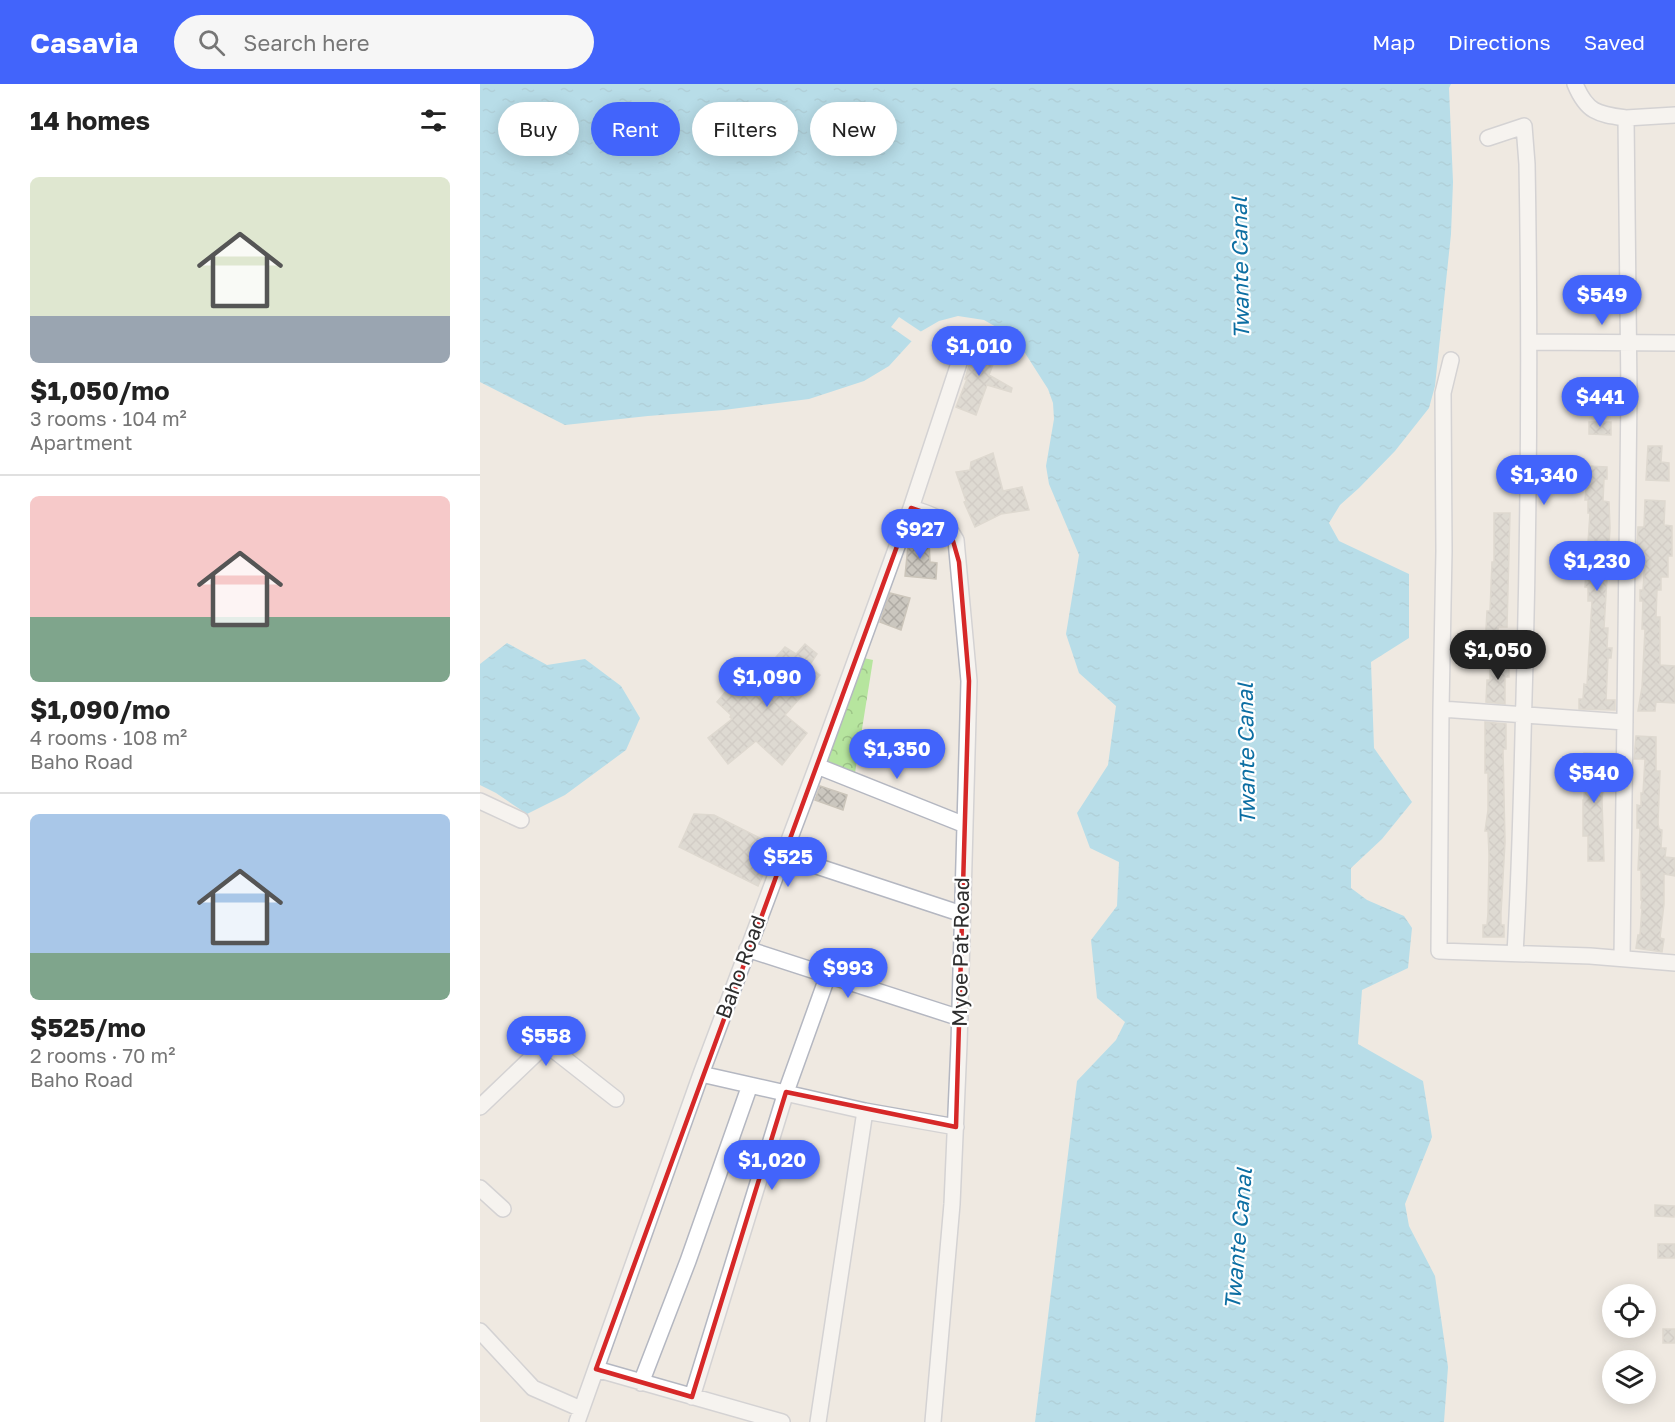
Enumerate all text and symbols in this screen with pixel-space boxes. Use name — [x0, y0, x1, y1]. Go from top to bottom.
search box — [174, 15, 594, 69]
text: Casavia — [30, 26, 138, 59]
icon: search — [195, 26, 228, 59]
text: Search here — [243, 29, 369, 56]
text: Map — [1372, 29, 1415, 55]
text: Directions — [1448, 29, 1551, 55]
text: Saved — [1584, 29, 1645, 55]
chip: Buy — [498, 102, 579, 156]
chip: Rent — [591, 102, 680, 156]
chip: Filters — [692, 102, 798, 156]
chip: New — [810, 102, 897, 156]
icon: filters — [417, 104, 450, 137]
text: 14 homes — [30, 105, 150, 136]
water label: Twante Canal — [1225, 196, 1254, 339]
icon: home — [186, 216, 294, 324]
pin: $549 — [1566, 275, 1638, 326]
text: $549 — [1577, 282, 1627, 306]
pin: $1,010 — [930, 326, 1028, 377]
text: $1,010 — [946, 333, 1012, 357]
text: $1,050/mo — [30, 375, 170, 406]
pin: $441 — [1564, 377, 1636, 428]
text: $441 — [1576, 384, 1624, 408]
text: 3 rooms · 104 m² — [30, 406, 187, 430]
text: Apartment — [30, 430, 133, 454]
pin: $1,340 — [1495, 455, 1593, 506]
text: $1,340 — [1510, 462, 1578, 486]
pin: $927 — [884, 509, 956, 560]
text: $927 — [895, 516, 945, 540]
icon: home — [186, 535, 294, 643]
pin: $1,230 — [1548, 541, 1646, 592]
text: $1,230 — [1563, 548, 1631, 572]
pin: $1,050 — [1449, 630, 1547, 681]
text: $1,050 — [1464, 637, 1532, 661]
pin: $1,090 — [718, 657, 816, 708]
text: $1,090 — [733, 664, 801, 688]
water label: Twante Canal — [1231, 682, 1260, 825]
text: $1,090/mo — [30, 694, 170, 725]
text: 4 rooms · 108 m² — [30, 725, 187, 749]
pin: $1,350 — [848, 729, 946, 780]
text: $1,350 — [863, 736, 931, 760]
text: Baho Road — [30, 749, 133, 773]
pin: $540 — [1558, 753, 1630, 804]
text: $540 — [1568, 760, 1620, 784]
pin: $525 — [752, 837, 824, 888]
text: $525 — [763, 844, 813, 868]
icon: home — [186, 853, 294, 961]
street label: Myoe Pat Road — [946, 877, 974, 1027]
street label: Baho Road — [709, 911, 771, 1022]
pin: $993 — [812, 948, 884, 999]
text: $993 — [823, 955, 874, 979]
text: $525/mo — [30, 1012, 146, 1043]
pin: $558 — [510, 1016, 582, 1067]
text: $558 — [521, 1023, 571, 1047]
text: 2 rooms · 70 m² — [30, 1043, 175, 1067]
text: Baho Road — [30, 1067, 133, 1091]
pin: $1,020 — [723, 1140, 821, 1191]
text: $1,020 — [738, 1147, 806, 1171]
water label: Twante Canal — [1218, 1166, 1257, 1311]
map controls — [1602, 1284, 1656, 1404]
button: locate — [1602, 1284, 1656, 1338]
button: layers — [1602, 1350, 1656, 1404]

